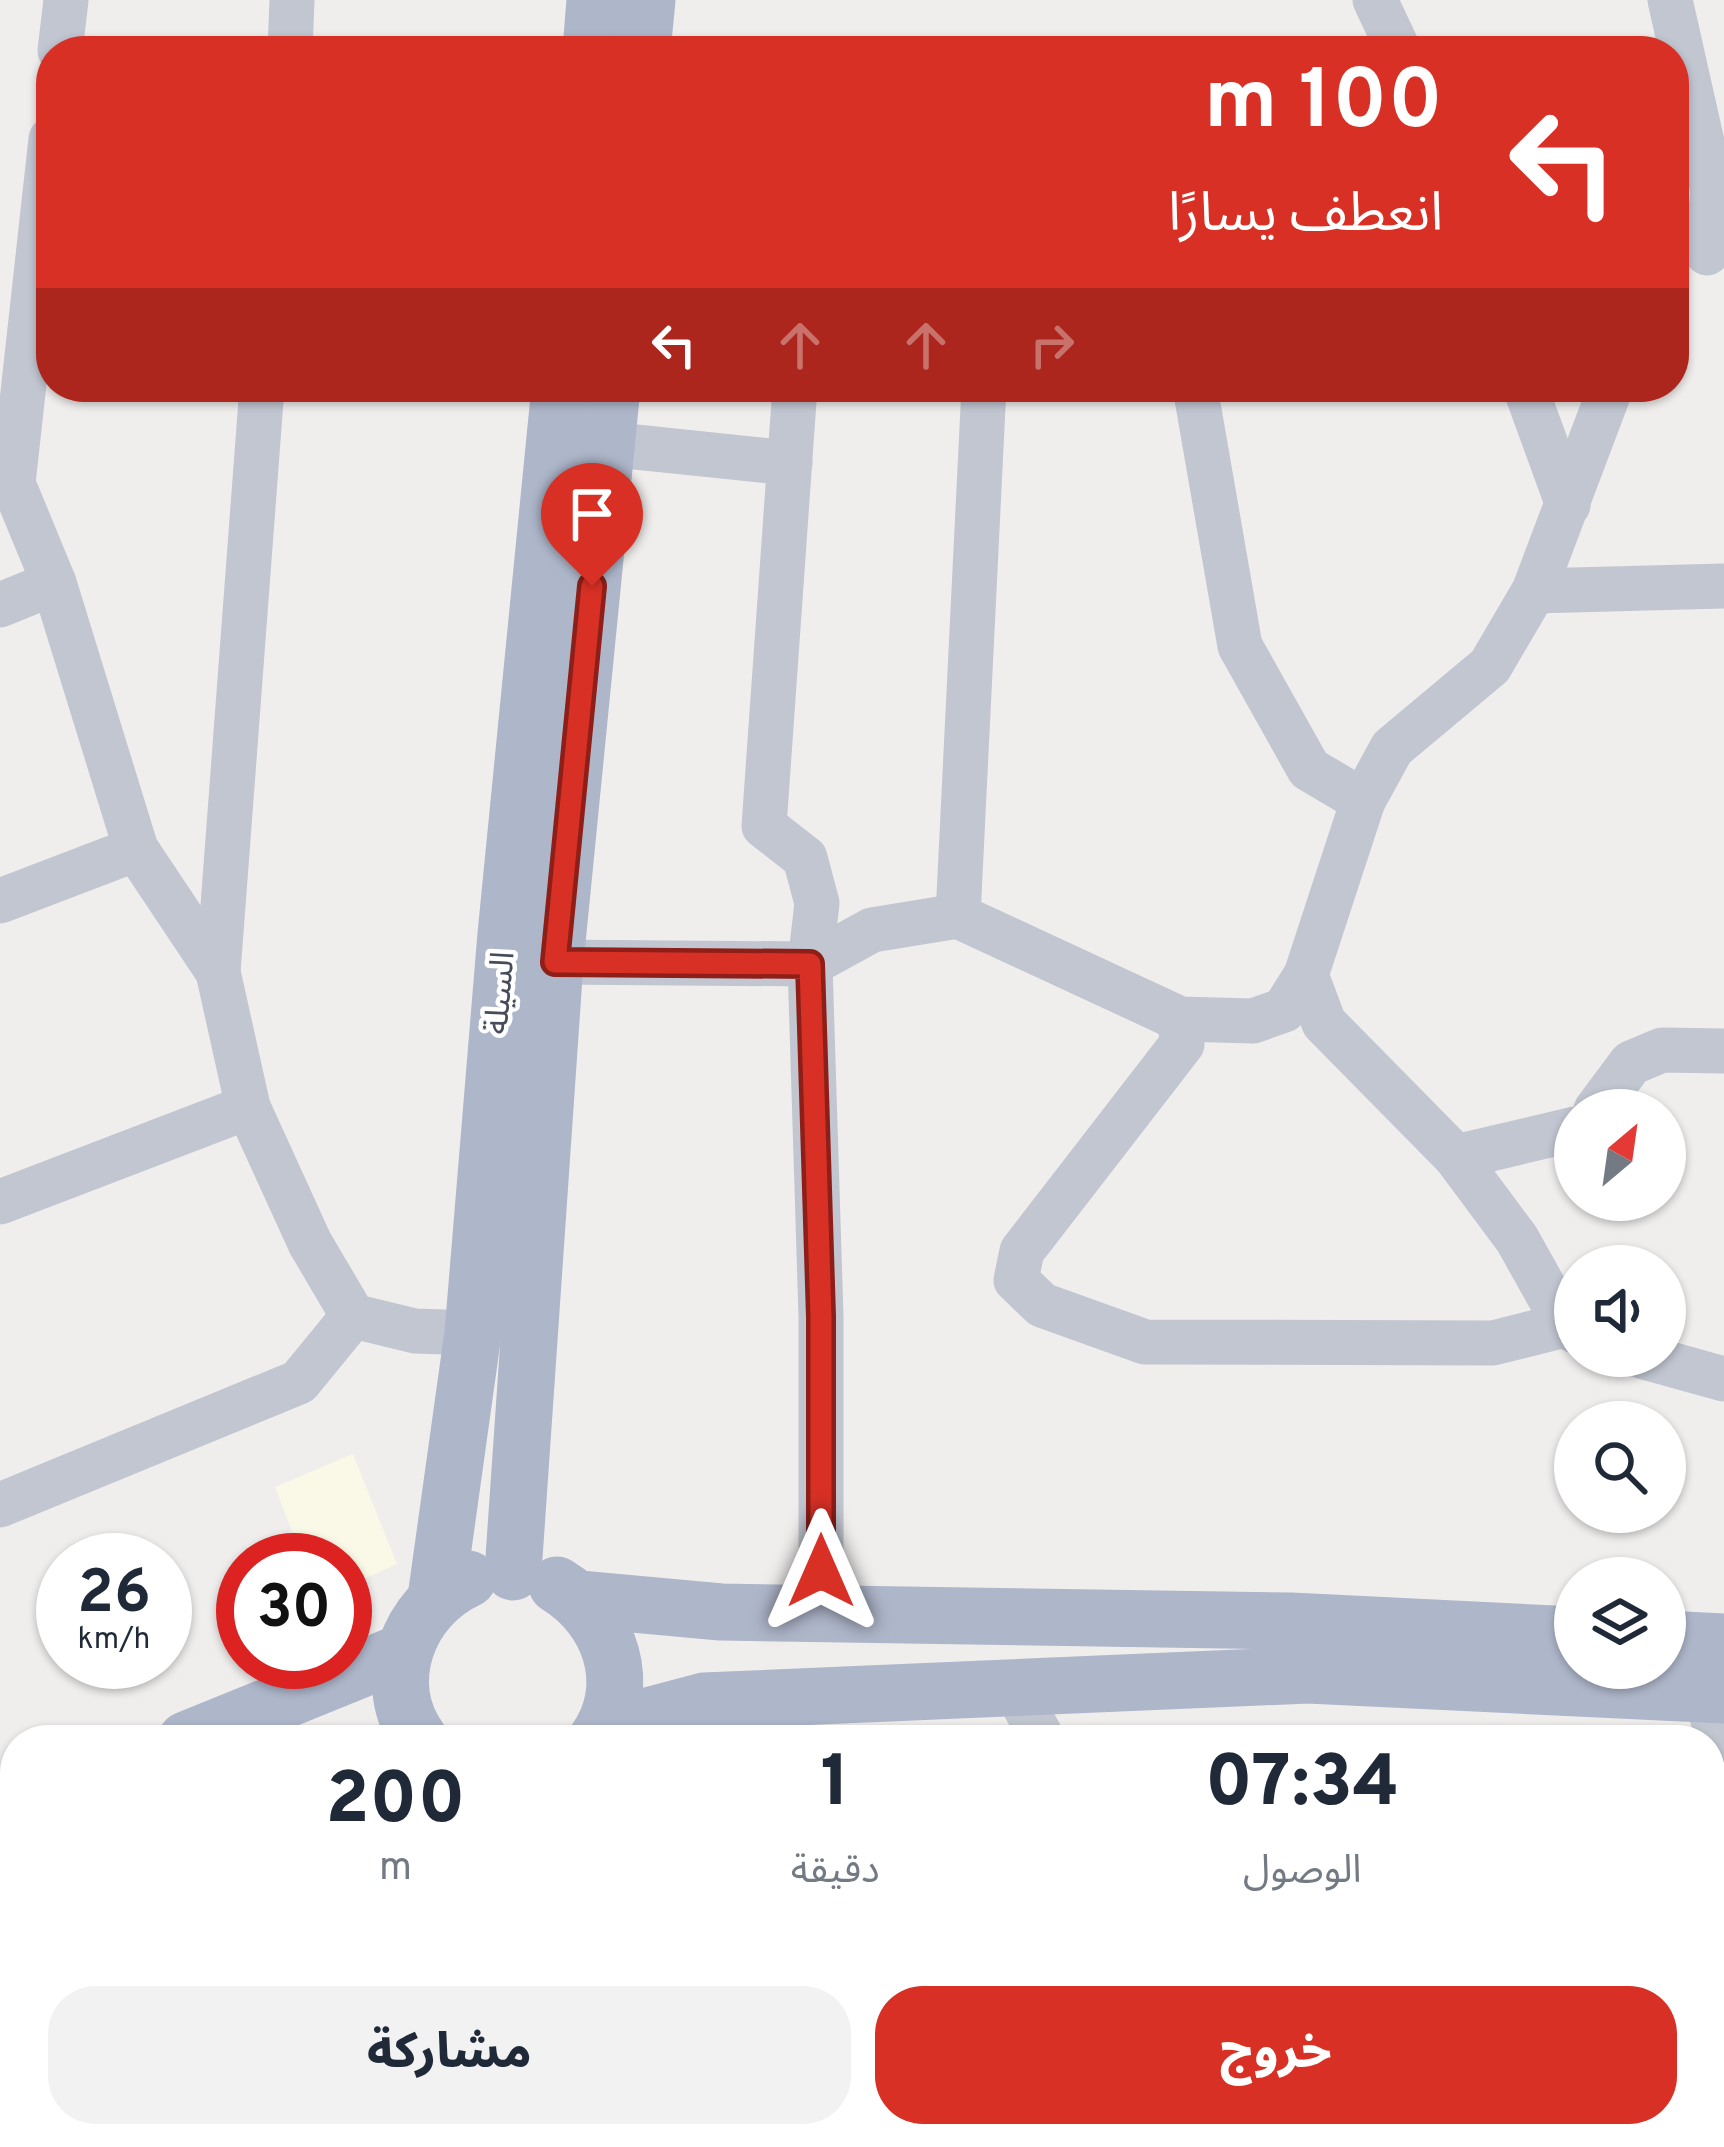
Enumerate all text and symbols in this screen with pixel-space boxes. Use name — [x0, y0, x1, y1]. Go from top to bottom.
text: 100 m — [1204, 52, 1443, 158]
icon: left — [1485, 84, 1641, 240]
text: انعطف يسارًا — [1168, 182, 1443, 251]
icon: left — [641, 312, 707, 378]
icon: ahead — [767, 312, 833, 378]
icon: ahead — [893, 312, 959, 378]
icon: right — [1019, 312, 1085, 378]
pin — [541, 463, 643, 586]
icon: arrive — [559, 481, 625, 547]
street label: السيلة — [477, 950, 527, 1036]
north arrow — [1554, 1089, 1686, 1221]
map controls — [1554, 1089, 1686, 1689]
button: sound — [1554, 1245, 1686, 1377]
button: search — [1554, 1401, 1686, 1533]
position arrow — [758, 1508, 884, 1634]
speed limit sign: 30 — [216, 1533, 372, 1689]
button: layers — [1554, 1557, 1686, 1689]
text: 26 — [77, 1558, 151, 1634]
text: km/h — [78, 1622, 150, 1659]
text: 1 — [821, 1740, 850, 1832]
text: 07:34 — [1205, 1740, 1400, 1832]
text: 200 — [325, 1757, 465, 1849]
text: m — [379, 1845, 412, 1894]
text: دقيقة — [791, 1848, 880, 1897]
text: الوصول — [1243, 1848, 1362, 1897]
button: مشاركة — [48, 1986, 851, 2124]
button: خروج — [875, 1986, 1677, 2124]

